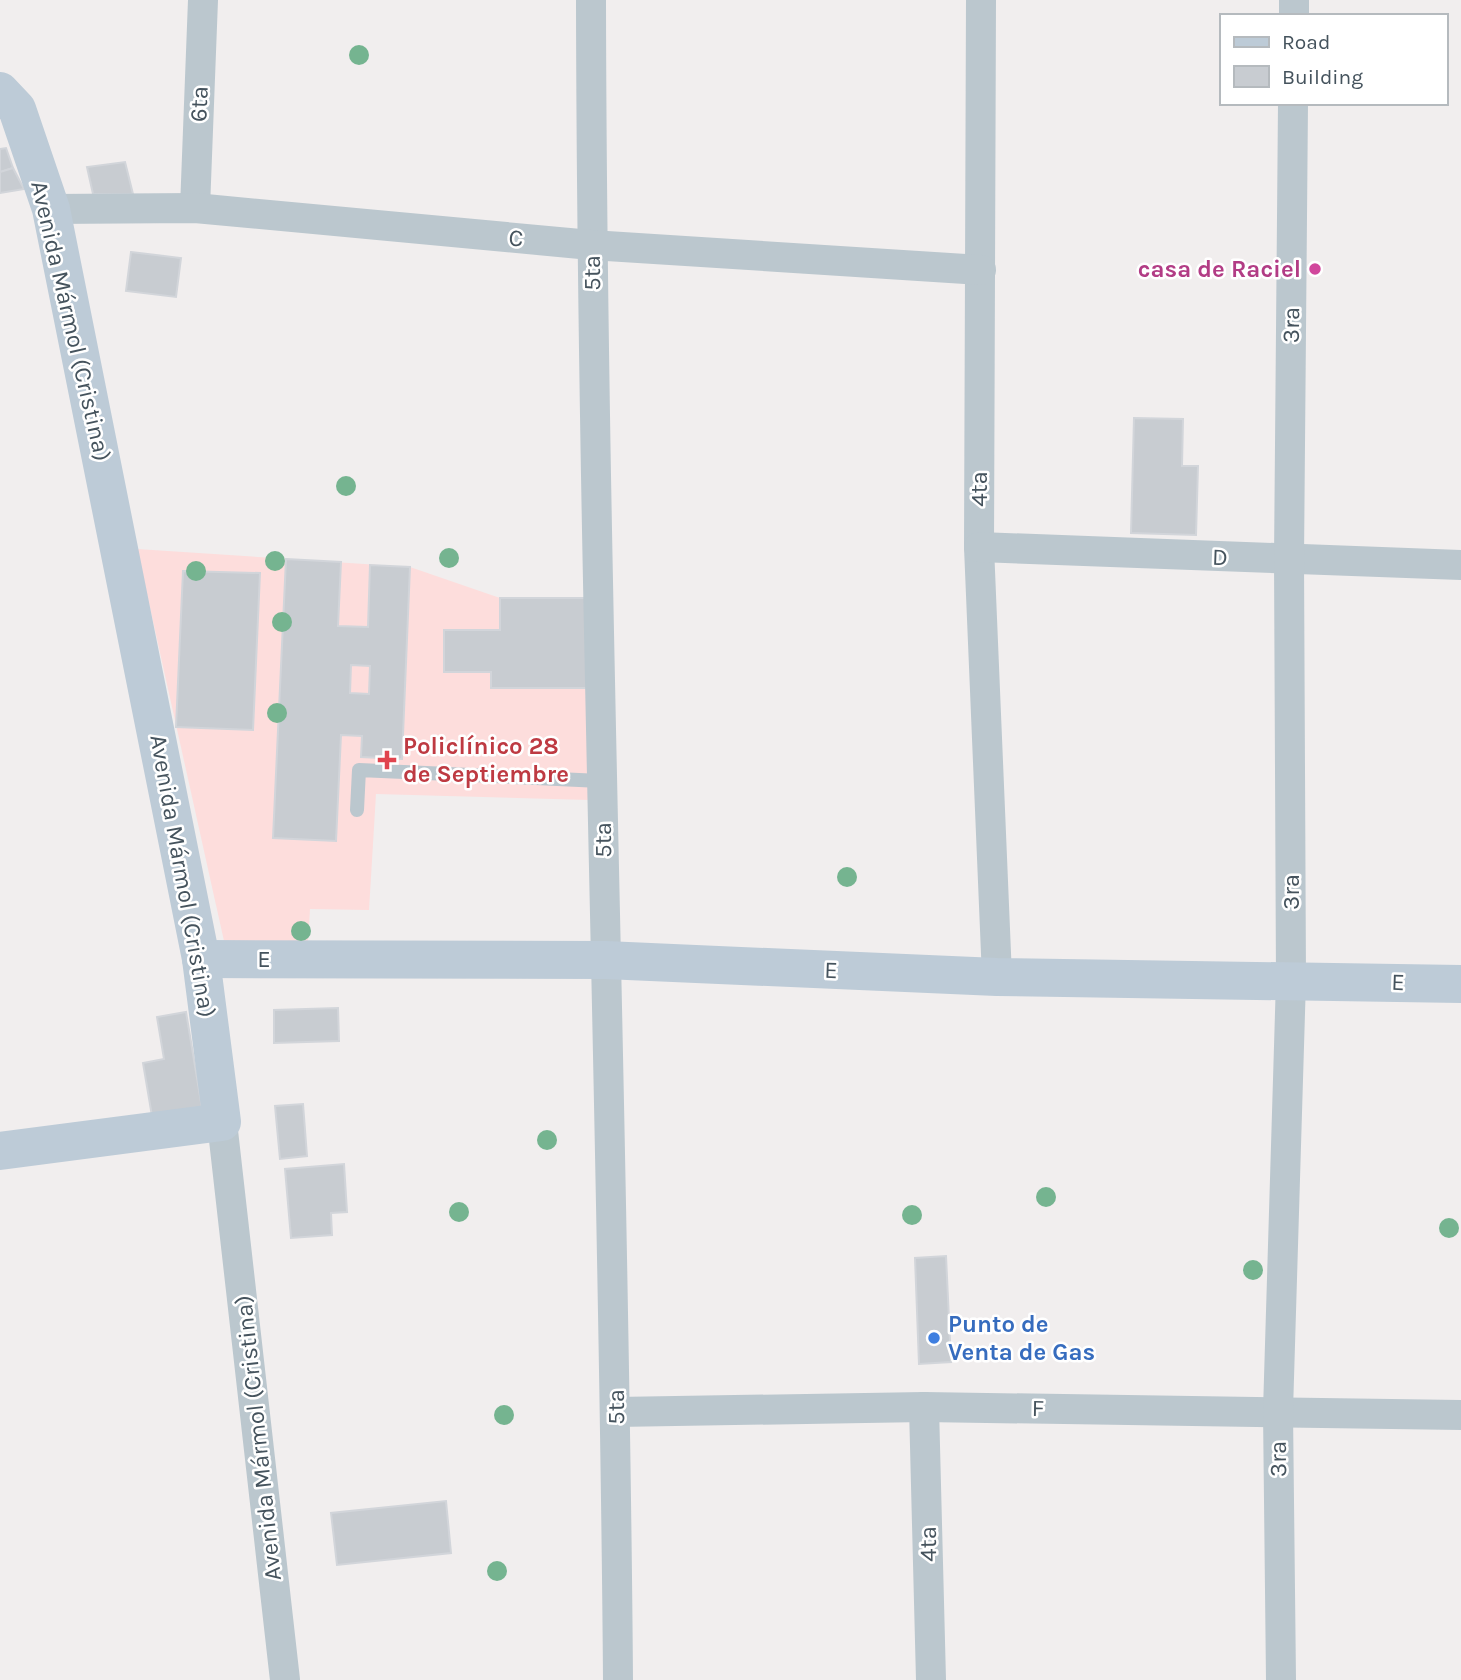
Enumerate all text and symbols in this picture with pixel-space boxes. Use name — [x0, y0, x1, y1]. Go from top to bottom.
legend — [1220, 14, 1447, 105]
text: Road — [1282, 30, 1330, 54]
text: Building — [1282, 65, 1363, 89]
street label: 6ta — [184, 86, 214, 122]
street label: Avenida Mármol (Cristina) — [25, 178, 117, 464]
street label: C — [507, 223, 525, 253]
street label: 5ta — [578, 255, 606, 291]
place label: casa de Raciel — [1138, 255, 1301, 283]
marker: casa de Raciel — [1307, 261, 1323, 277]
street label: 3ra — [1277, 307, 1305, 343]
street label: 4ta — [965, 471, 993, 507]
street label: D — [1212, 543, 1228, 571]
street label: Avenida Mármol (Cristina) — [144, 732, 222, 1020]
place label: Policlínico 28 de Septiembre — [403, 732, 569, 788]
marker: Policlínico 28 de Septiembre — [377, 750, 397, 770]
street label: 5ta — [589, 822, 617, 858]
street label: 3ra — [1277, 874, 1305, 910]
street label: E — [257, 945, 271, 973]
street label: E — [824, 956, 838, 984]
street label: E — [1391, 968, 1405, 996]
street label: Avenida Mármol (Cristina) — [229, 1294, 287, 1582]
place label: Punto de Venta de Gas — [948, 1310, 1095, 1366]
marker: Punto de Venta de Gas — [926, 1330, 942, 1346]
street label: 5ta — [602, 1389, 630, 1425]
street label: F — [1031, 1394, 1045, 1422]
street label: 3ra — [1264, 1441, 1292, 1477]
street label: 4ta — [914, 1526, 942, 1562]

